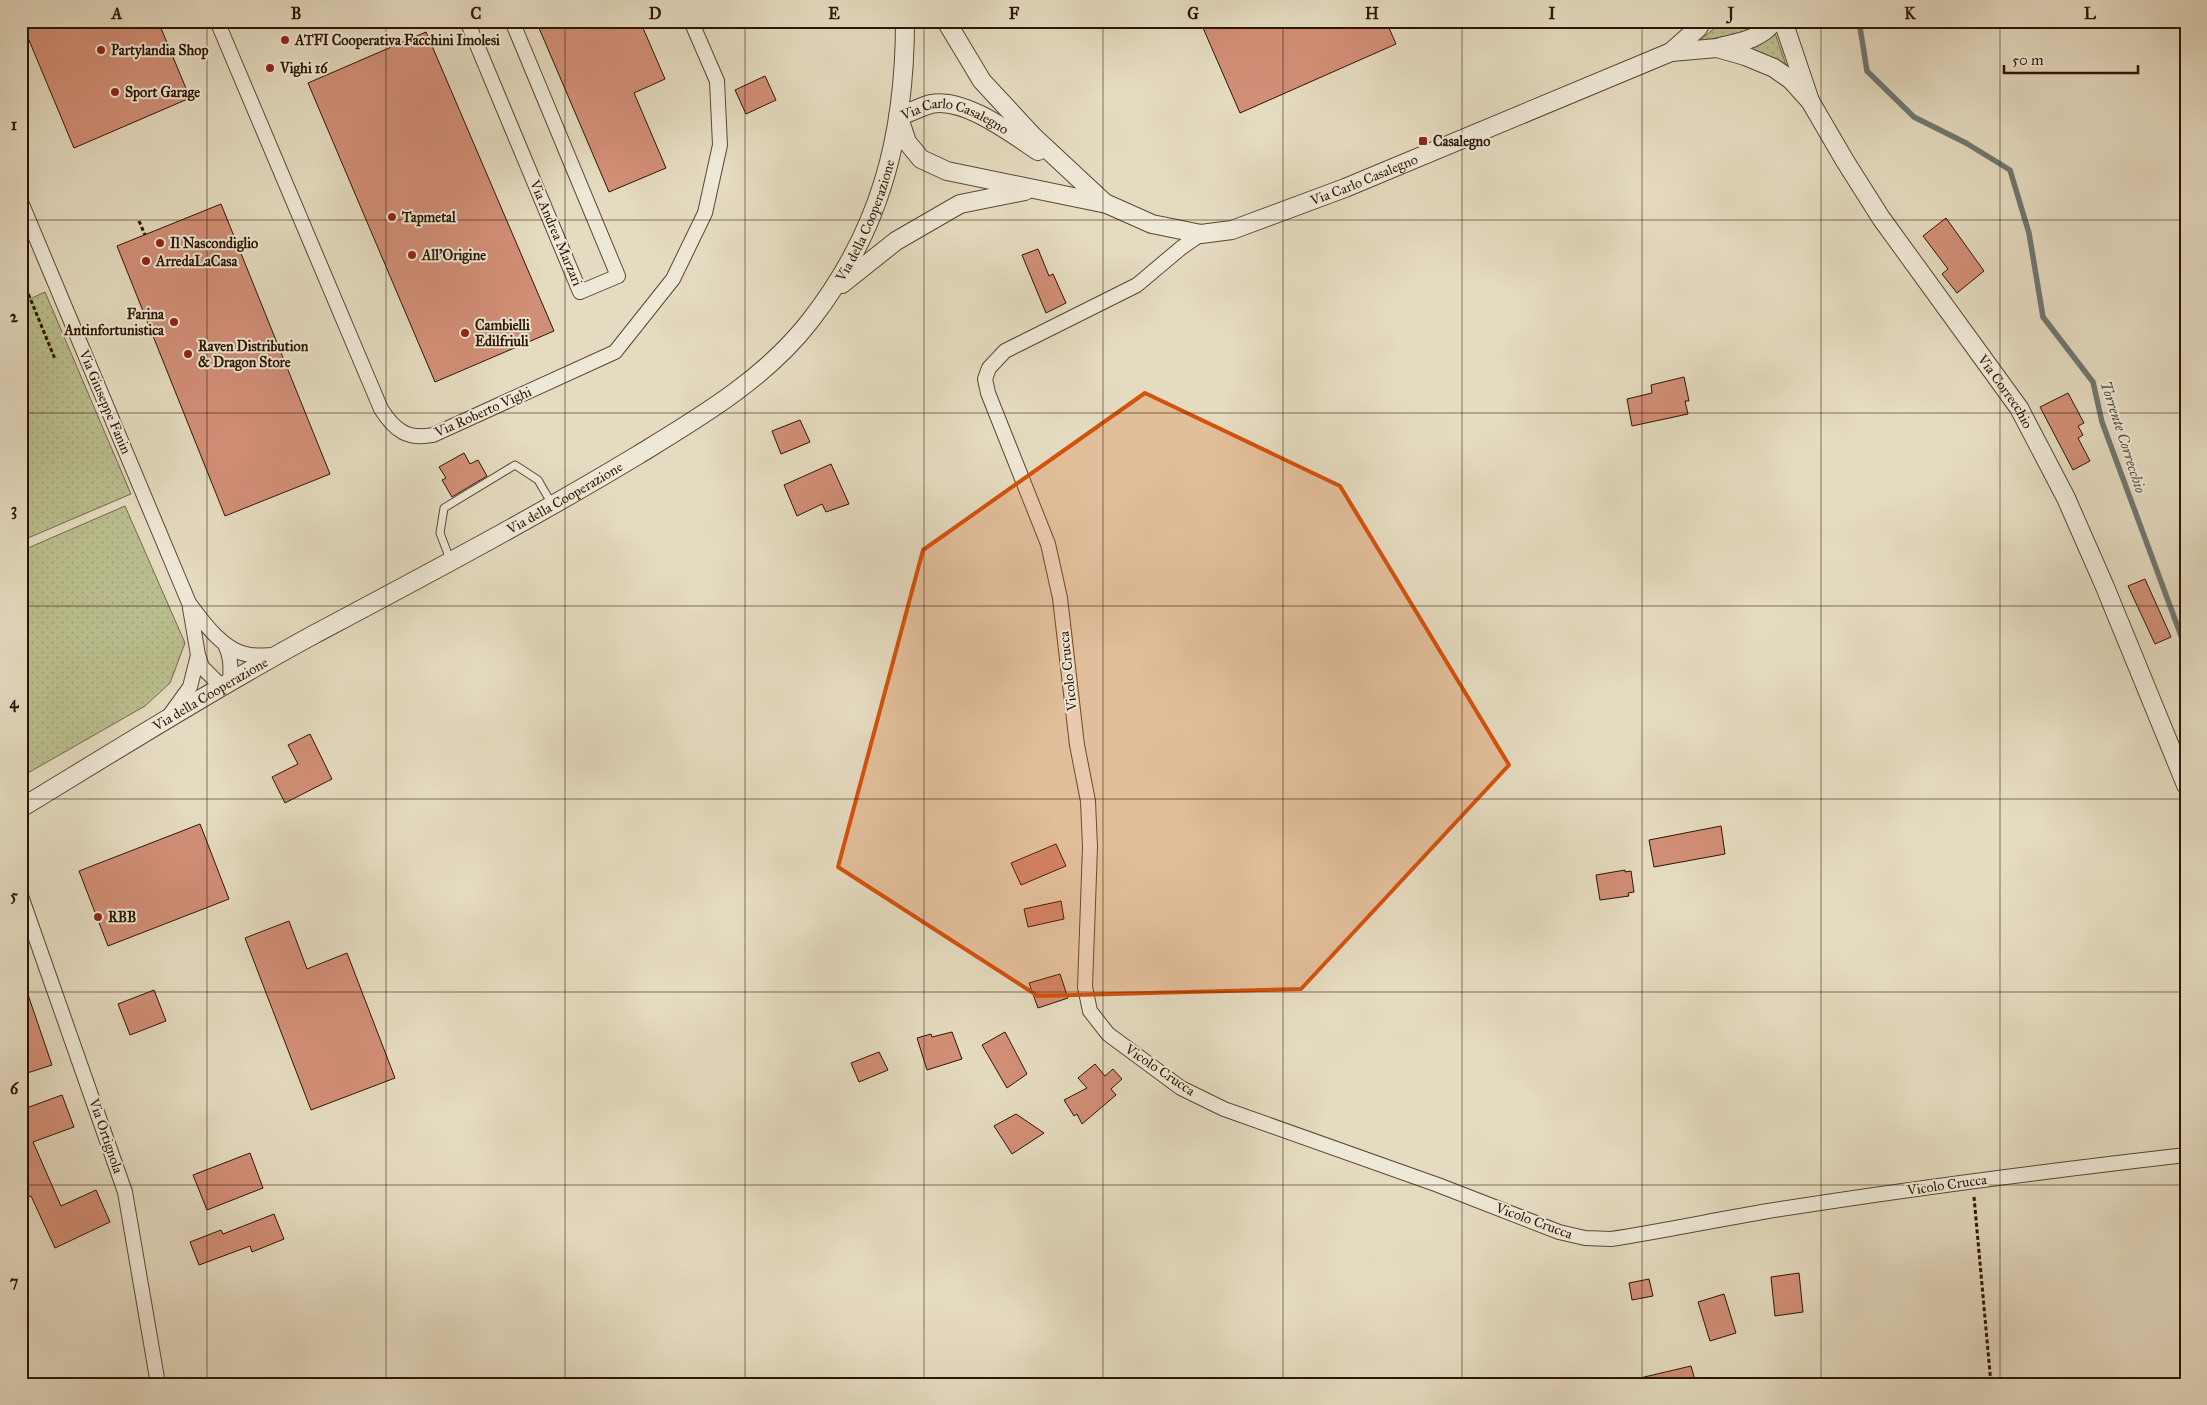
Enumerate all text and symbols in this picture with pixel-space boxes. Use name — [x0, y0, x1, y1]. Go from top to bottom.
text: A — [111, 4, 123, 23]
text: B — [291, 4, 301, 23]
text: C — [471, 4, 482, 23]
text: D — [649, 4, 662, 23]
text: E — [828, 4, 840, 23]
text: F — [1009, 4, 1020, 23]
text: G — [1187, 4, 1199, 23]
text: H — [1365, 4, 1379, 23]
text: I — [1549, 4, 1556, 23]
text: J — [1726, 4, 1735, 24]
text: K — [1904, 4, 1916, 23]
text: L — [2084, 4, 2096, 23]
place label: ATFI Cooperativa Facchini Imolesi — [294, 32, 500, 50]
marker: ATFI Cooperativa Facchini Imolesi — [279, 34, 291, 46]
place label: Partylandia Shop — [111, 42, 208, 60]
scale bar — [2004, 42, 2138, 74]
marker: Partylandia Shop — [95, 44, 107, 56]
text: 50 m — [2012, 51, 2044, 69]
place label: Vighi 16 — [279, 60, 328, 78]
marker: Vighi 16 — [264, 62, 276, 74]
place label: Sport Garage — [125, 84, 200, 102]
marker: Sport Garage — [109, 86, 121, 98]
street label: Via Carlo Casalegno — [897, 95, 1012, 138]
text: 1 — [11, 115, 18, 134]
place label: Casalegno — [1433, 133, 1490, 151]
marker: Casalegno — [1417, 135, 1429, 147]
street label: Via Carlo Casalegno — [1307, 150, 1420, 209]
street label: Via della Cooperazione — [831, 158, 898, 285]
street label: Via Andrea Marzari — [526, 177, 586, 289]
place label: Tapmetal — [401, 209, 457, 227]
marker: Tapmetal — [386, 211, 398, 223]
place label: Il Nascondiglio — [170, 235, 258, 253]
marker: Il Nascondiglio — [154, 237, 166, 249]
place label: All'Origine — [421, 247, 486, 265]
marker: All'Origine — [406, 249, 418, 261]
place label: ArredaLaCasa — [155, 253, 238, 270]
marker: ArredaLaCasa — [140, 255, 152, 267]
place label: Farina Antinfortunistica — [63, 306, 165, 339]
text: 2 — [10, 307, 19, 326]
marker: Farina Antinfortunistica — [168, 316, 180, 328]
place label: Cambielli Edilfriuli — [475, 317, 530, 350]
marker: Cambielli Edilfriuli — [459, 327, 471, 339]
place label: Raven Distribution & Dragon Store — [198, 338, 309, 372]
street label: Via Giuseppe Fanin — [75, 346, 135, 457]
marker: Raven Distribution & Dragon Store — [182, 348, 194, 360]
street label: Via Correcchio — [1974, 350, 2037, 431]
water label: Torrente Correcchio — [2096, 379, 2150, 496]
street label: Via Roberto Vighi — [431, 383, 534, 441]
street label: Via della Cooperazione — [503, 458, 626, 538]
text: 3 — [11, 500, 17, 520]
street label: Vicolo Crucca — [1055, 630, 1081, 713]
street label: Via della Cooperazione — [149, 653, 271, 735]
text: 4 — [10, 693, 20, 713]
text: 5 — [10, 886, 18, 905]
place label: RBB — [108, 909, 136, 926]
marker: RBB — [92, 911, 104, 923]
street label: Vicolo Crucca — [1121, 1040, 1198, 1100]
text: 6 — [10, 1079, 19, 1098]
street label: Via Ortignola — [85, 1095, 127, 1176]
street label: Vicolo Crucca — [1905, 1171, 1988, 1199]
street label: Vicolo Crucca — [1492, 1199, 1575, 1243]
text: 7 — [10, 1272, 19, 1291]

